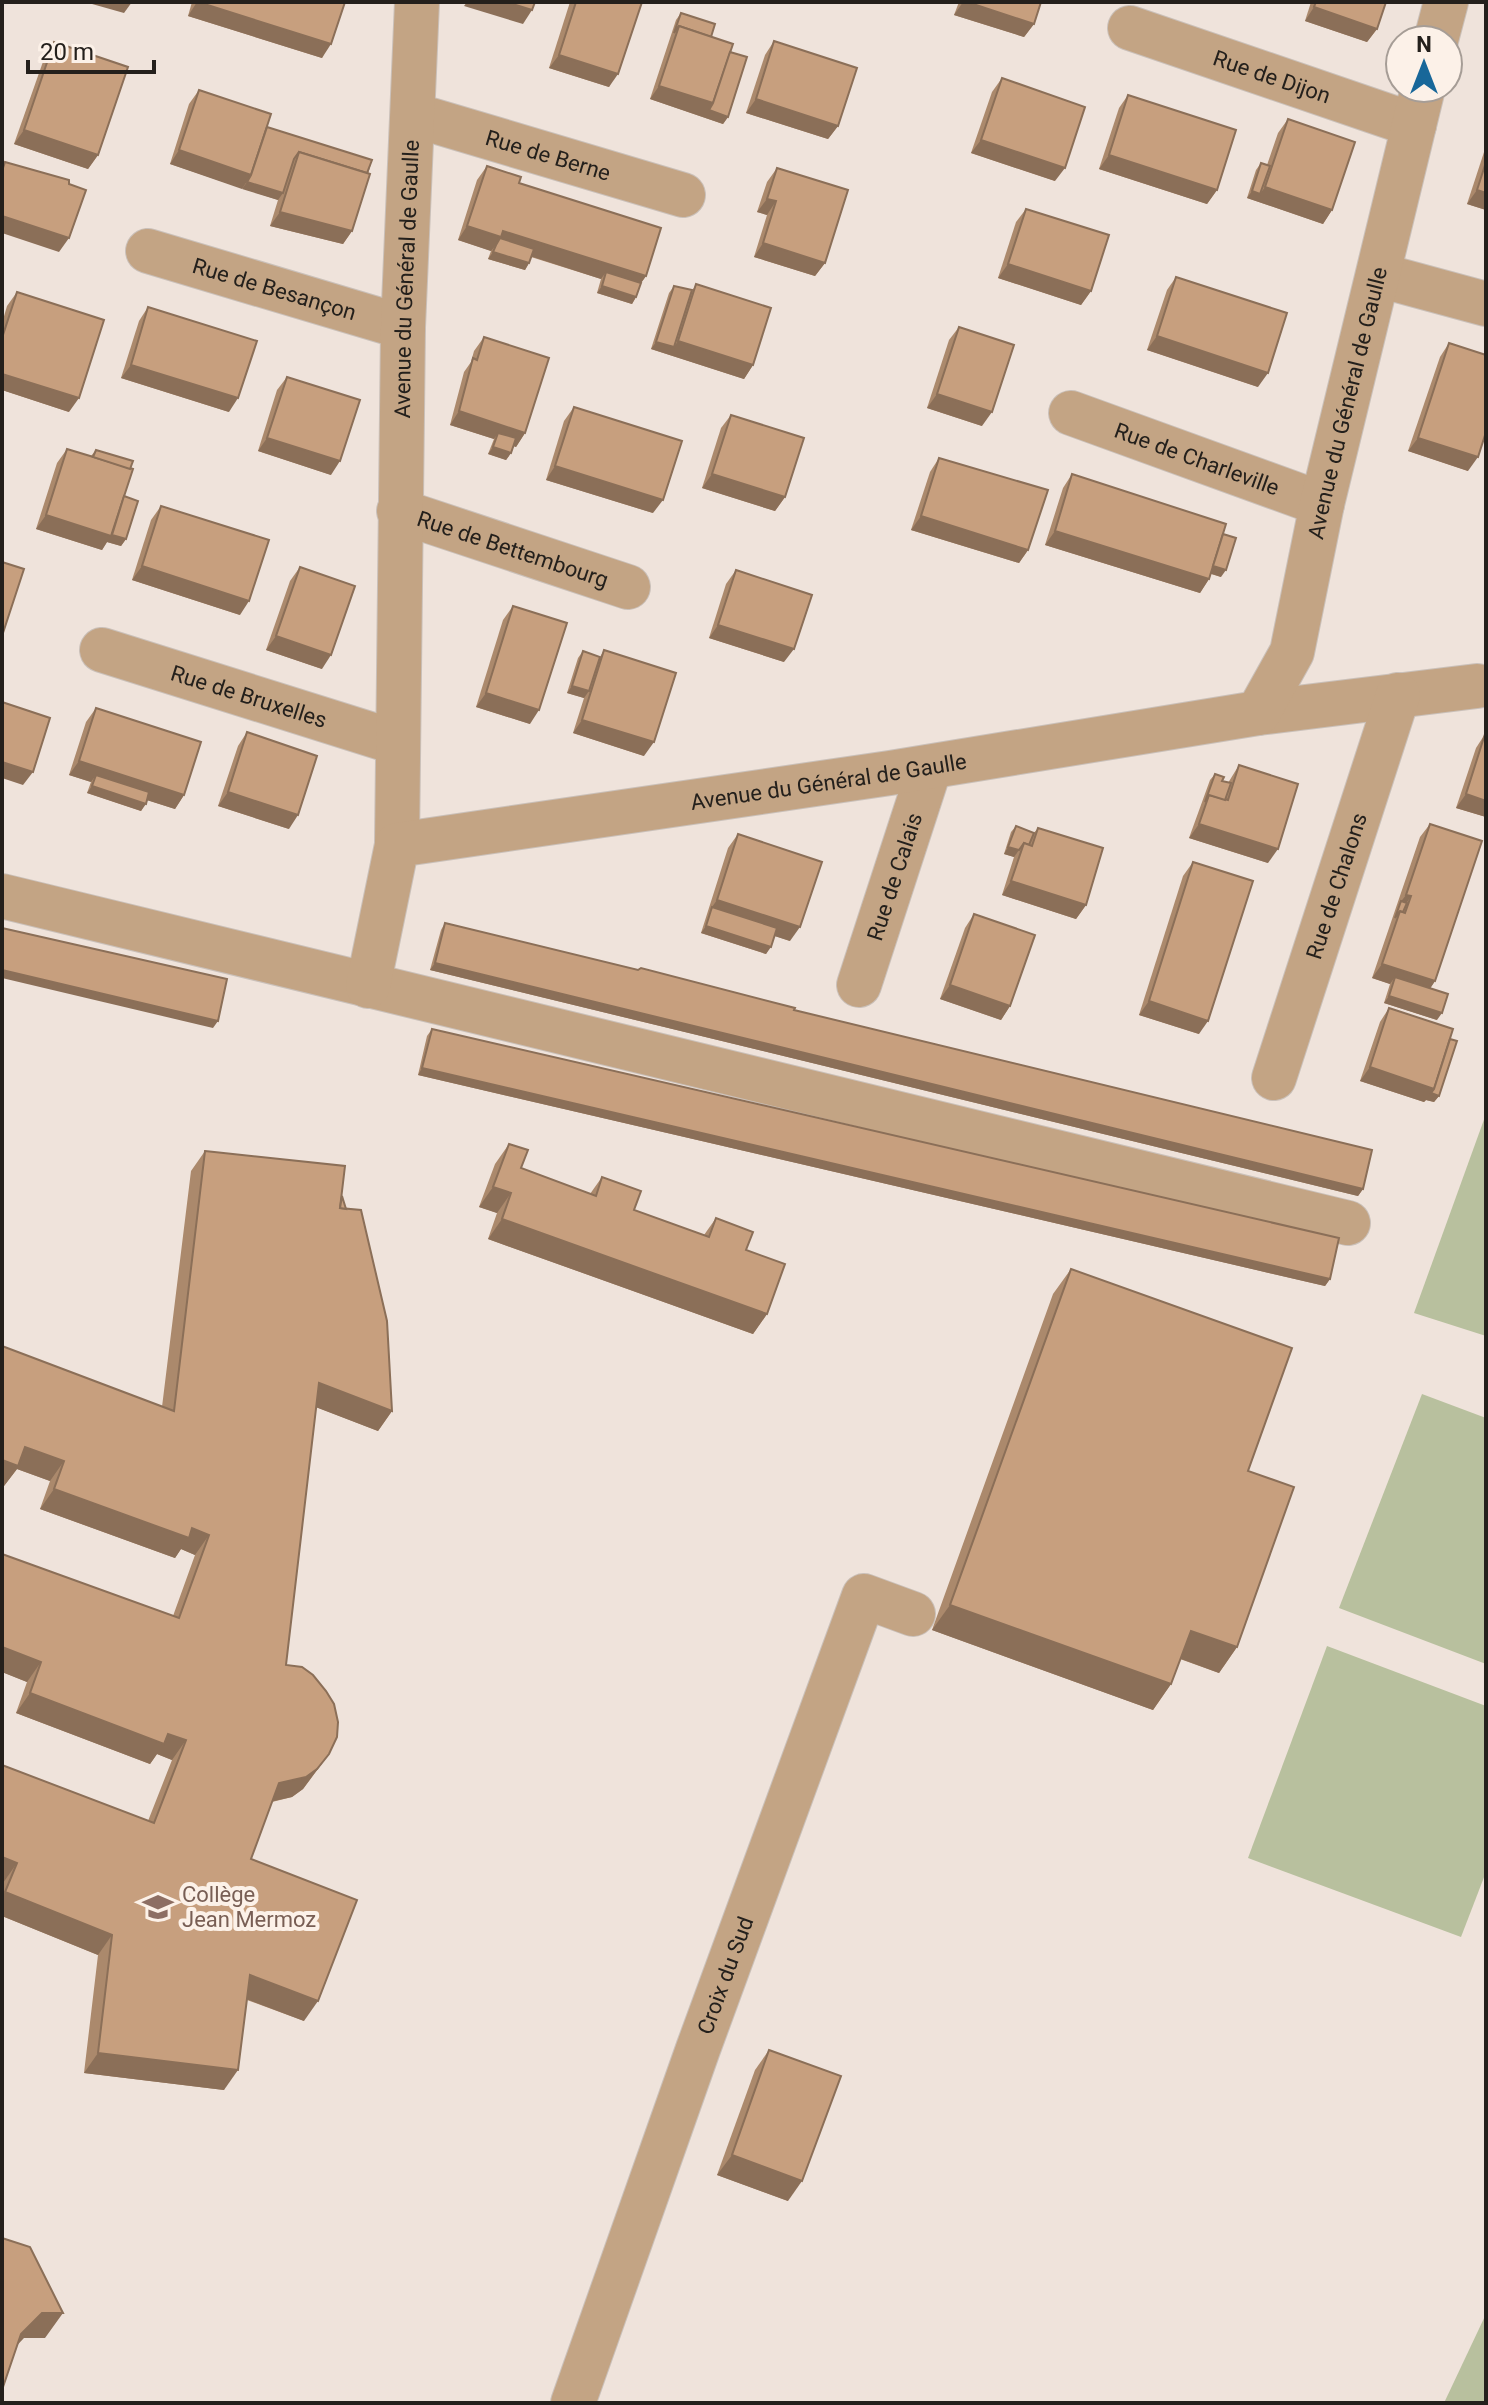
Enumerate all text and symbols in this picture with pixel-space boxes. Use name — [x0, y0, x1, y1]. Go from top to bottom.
scale bar — [28, 24, 154, 74]
north arrow — [1384, 24, 1464, 104]
text: N — [1416, 32, 1432, 57]
text: 20 m — [40, 38, 94, 66]
street label: Rue de Dijon — [1210, 45, 1334, 109]
street label: Rue de Berne — [483, 125, 613, 186]
street label: Avenue du Général de Gaulle — [390, 139, 424, 419]
street label: Rue de Besançon — [190, 253, 359, 325]
street label: Avenue du Général de Gaulle — [1303, 264, 1392, 541]
street label: Rue de Charleville — [1111, 418, 1283, 500]
street label: Rue de Bettembourg — [414, 506, 612, 593]
street label: Rue de Bruxelles — [168, 660, 330, 733]
street label: Avenue du Général de Gaulle — [689, 749, 968, 815]
street label: Rue de Calais — [862, 810, 927, 944]
street label: Rue de Chalons — [1301, 810, 1372, 962]
place label: Collège Jean Mermoz — [182, 1882, 316, 1932]
school or university icon: Collège Jean Mermoz — [141, 1890, 175, 1924]
street label: Croix du Sud — [693, 1913, 758, 2038]

